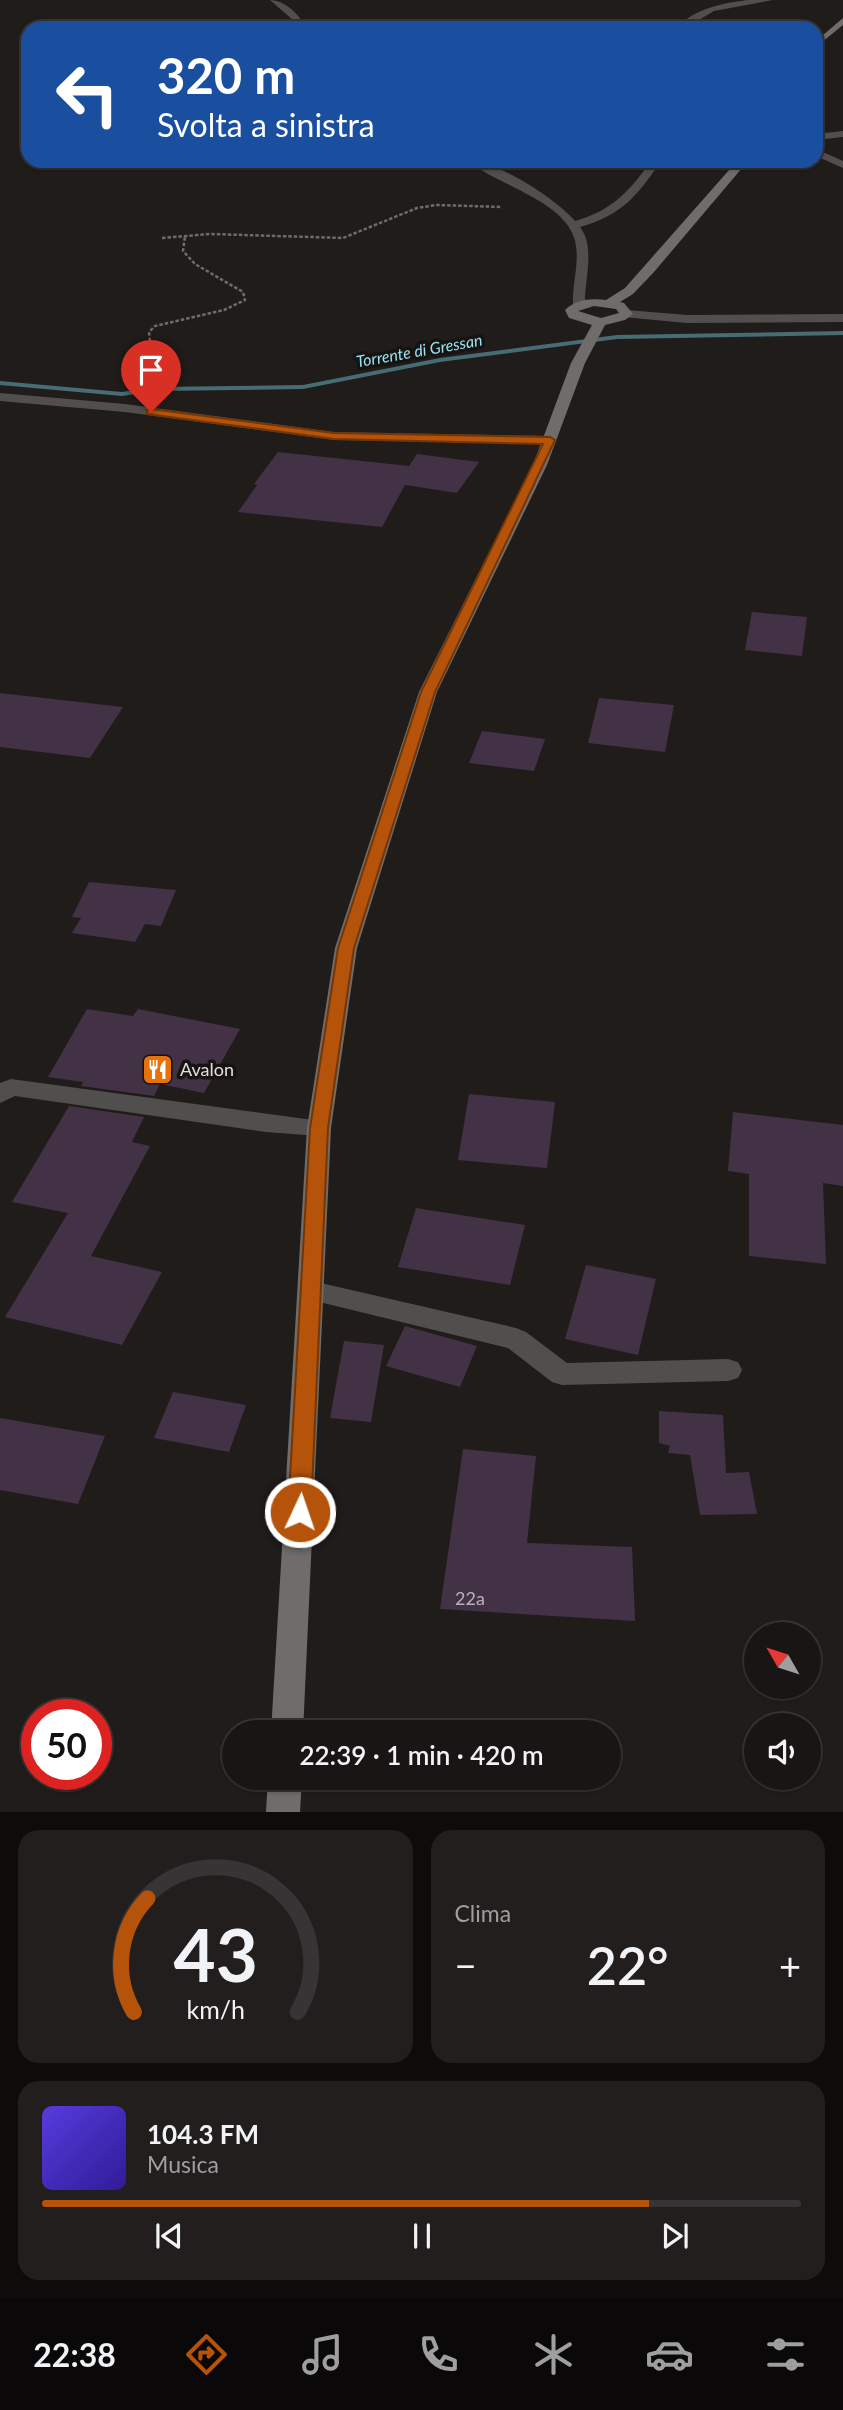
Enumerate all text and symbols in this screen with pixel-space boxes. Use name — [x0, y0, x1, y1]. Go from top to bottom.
text: 320 m — [157, 46, 295, 104]
icon: left — [42, 49, 133, 140]
text: Svolta a sinistra — [157, 105, 375, 144]
water label: Torrente di Gressan — [354, 330, 484, 370]
pin — [121, 340, 181, 412]
icon: arrive — [132, 351, 170, 389]
restaurant icon: Avalon — [140, 1052, 174, 1086]
place label: Avalon — [180, 1058, 234, 1080]
position arrow — [263, 1475, 337, 1549]
house number: 22a — [455, 1587, 485, 1609]
north arrow — [744, 1622, 821, 1699]
map controls — [744, 1622, 821, 1790]
speed limit sign: 50 — [21, 1699, 112, 1790]
button: sound — [744, 1713, 821, 1790]
text: 22:39 · 1 min · 420 m — [299, 1739, 544, 1771]
text: Clima — [455, 1899, 511, 1927]
text: 43 — [173, 1911, 257, 1999]
text: 22° — [587, 1934, 669, 1996]
text: − — [455, 1942, 477, 1988]
text: + — [779, 1942, 801, 1988]
text: km/h — [186, 1994, 245, 2024]
text: 104.3 FM — [147, 2118, 259, 2150]
text: Musica — [147, 2150, 219, 2178]
icon: previous — [150, 2217, 188, 2255]
icon: pause — [403, 2217, 441, 2255]
icon: next — [656, 2217, 694, 2255]
icon: directions — [182, 2330, 231, 2379]
icon: music — [298, 2330, 347, 2379]
icon: phone — [414, 2330, 463, 2379]
icon: climate — [529, 2330, 578, 2379]
icon: car — [645, 2330, 694, 2379]
icon: filters — [761, 2330, 810, 2379]
text: 22:38 — [33, 2335, 116, 2374]

